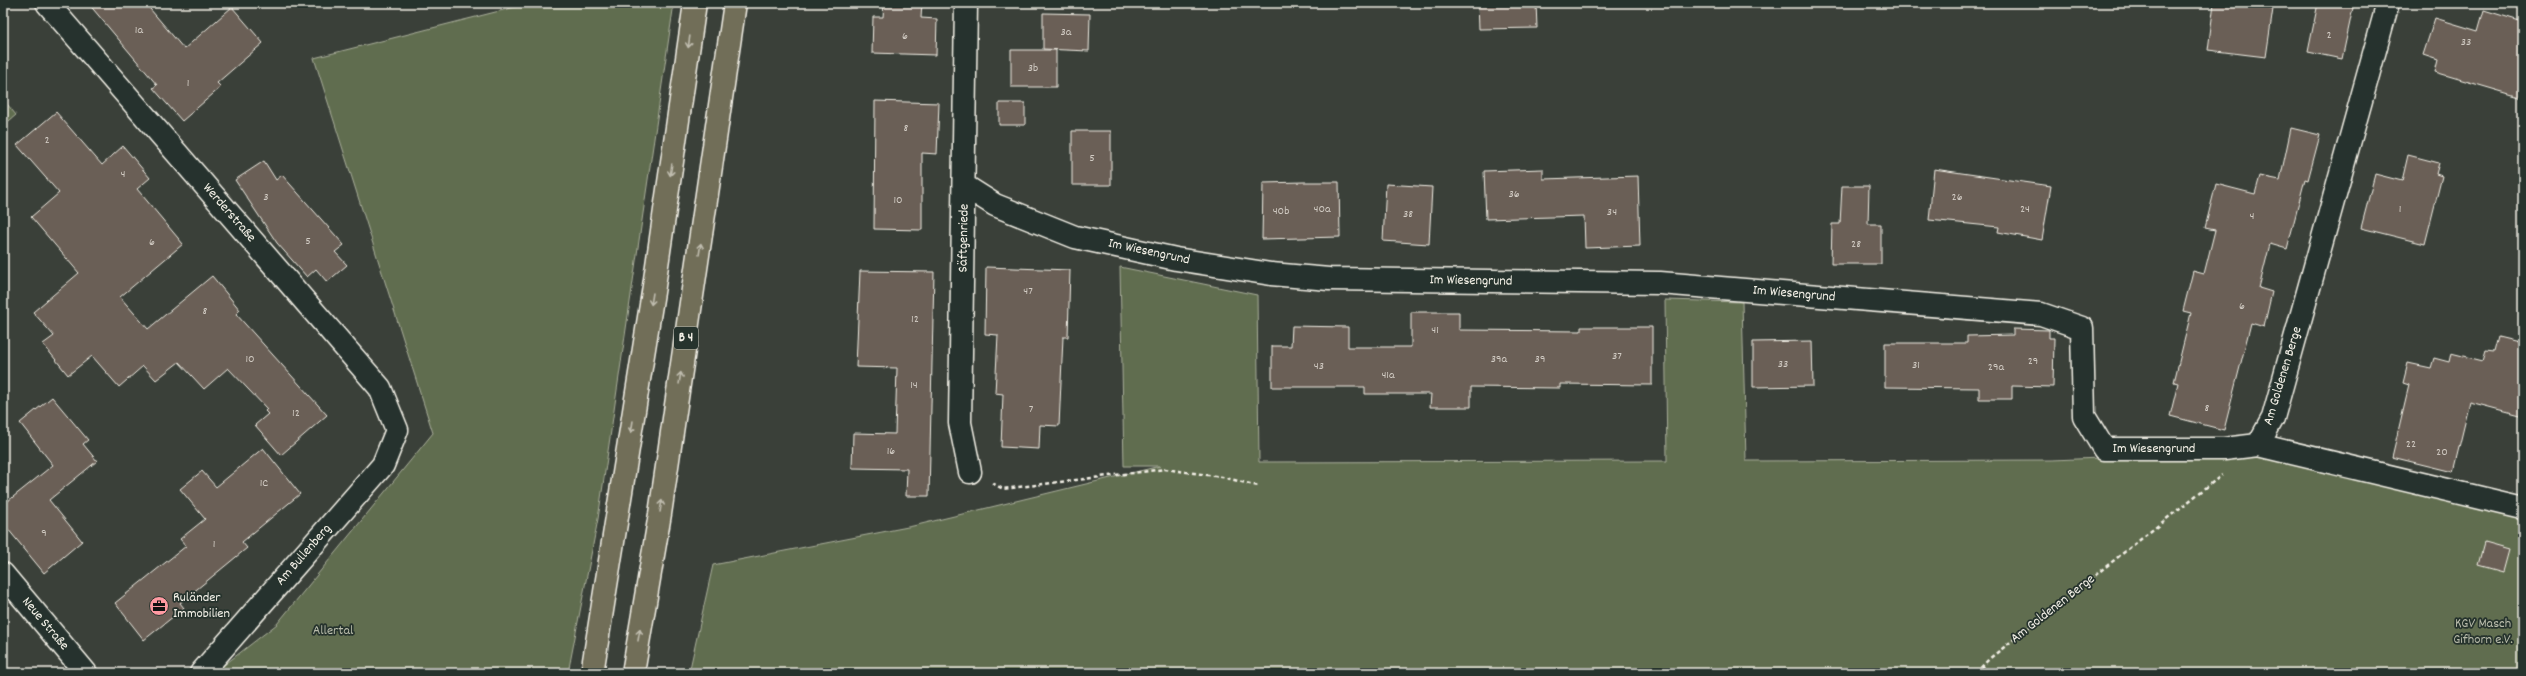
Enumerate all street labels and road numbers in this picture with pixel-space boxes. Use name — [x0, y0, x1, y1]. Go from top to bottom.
street label: Werderstraße — [198, 179, 260, 247]
street label: Säftgenriede — [953, 204, 975, 272]
street label: Im Wiesengrund — [1106, 234, 1192, 270]
street label: Im Wiesengrund — [1429, 270, 1513, 292]
street label: Im Wiesengrund — [1752, 280, 1836, 308]
street label: Am Goldenen Berge — [2258, 324, 2308, 428]
road number: B 4 — [674, 327, 698, 349]
street label: Im Wiesengrund — [2113, 439, 2195, 459]
street label: Am Bullenberg — [272, 520, 336, 590]
street label: Am Goldenen Berge — [2006, 570, 2100, 648]
street label: Neue Straße — [17, 593, 73, 655]

